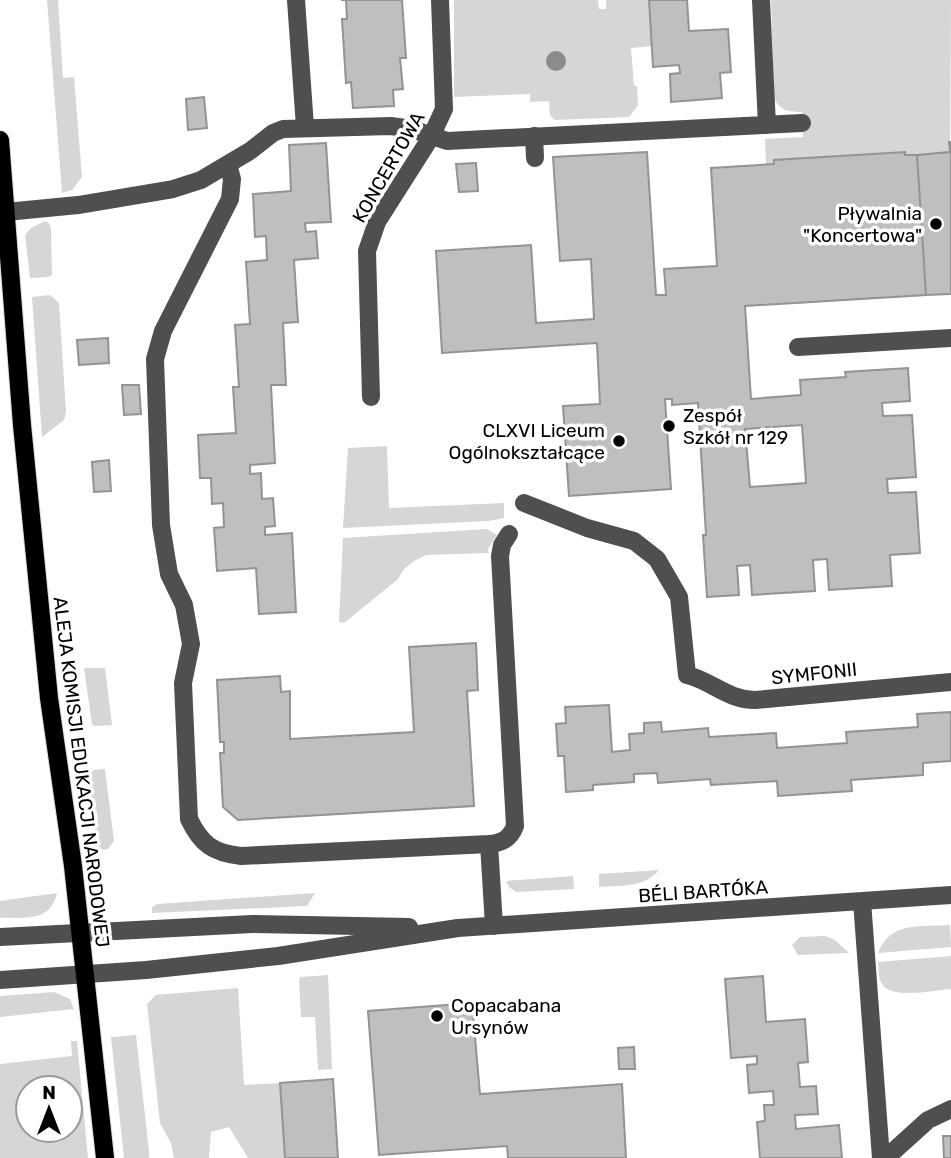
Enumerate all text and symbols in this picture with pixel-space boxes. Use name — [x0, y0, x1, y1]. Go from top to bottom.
street label: KONCERTOWA — [347, 108, 430, 227]
place label: Pływalnia "Koncertowa" — [803, 202, 922, 247]
marker: Pływalnia "Koncertowa" — [928, 216, 944, 232]
place label: Zespół Szkół nr 129 — [683, 404, 788, 449]
marker: Zespół Szkół nr 129 — [661, 418, 677, 434]
place label: CLXVI Liceum Ogólnokształcące — [449, 419, 605, 464]
marker: CLXVI Liceum Ogólnokształcące — [611, 433, 627, 449]
street label: ALEJA KOMISJI EDUKACJI NARODOWEJ — [49, 595, 114, 949]
street label: SYMFONII — [770, 658, 858, 689]
street label: BÉLI BARTÓKA — [637, 875, 769, 908]
place label: Copacabana Ursynów — [451, 994, 561, 1039]
marker: Copacabana Ursynów — [429, 1008, 445, 1024]
north arrow — [14, 1074, 84, 1144]
text: N — [42, 1081, 56, 1104]

